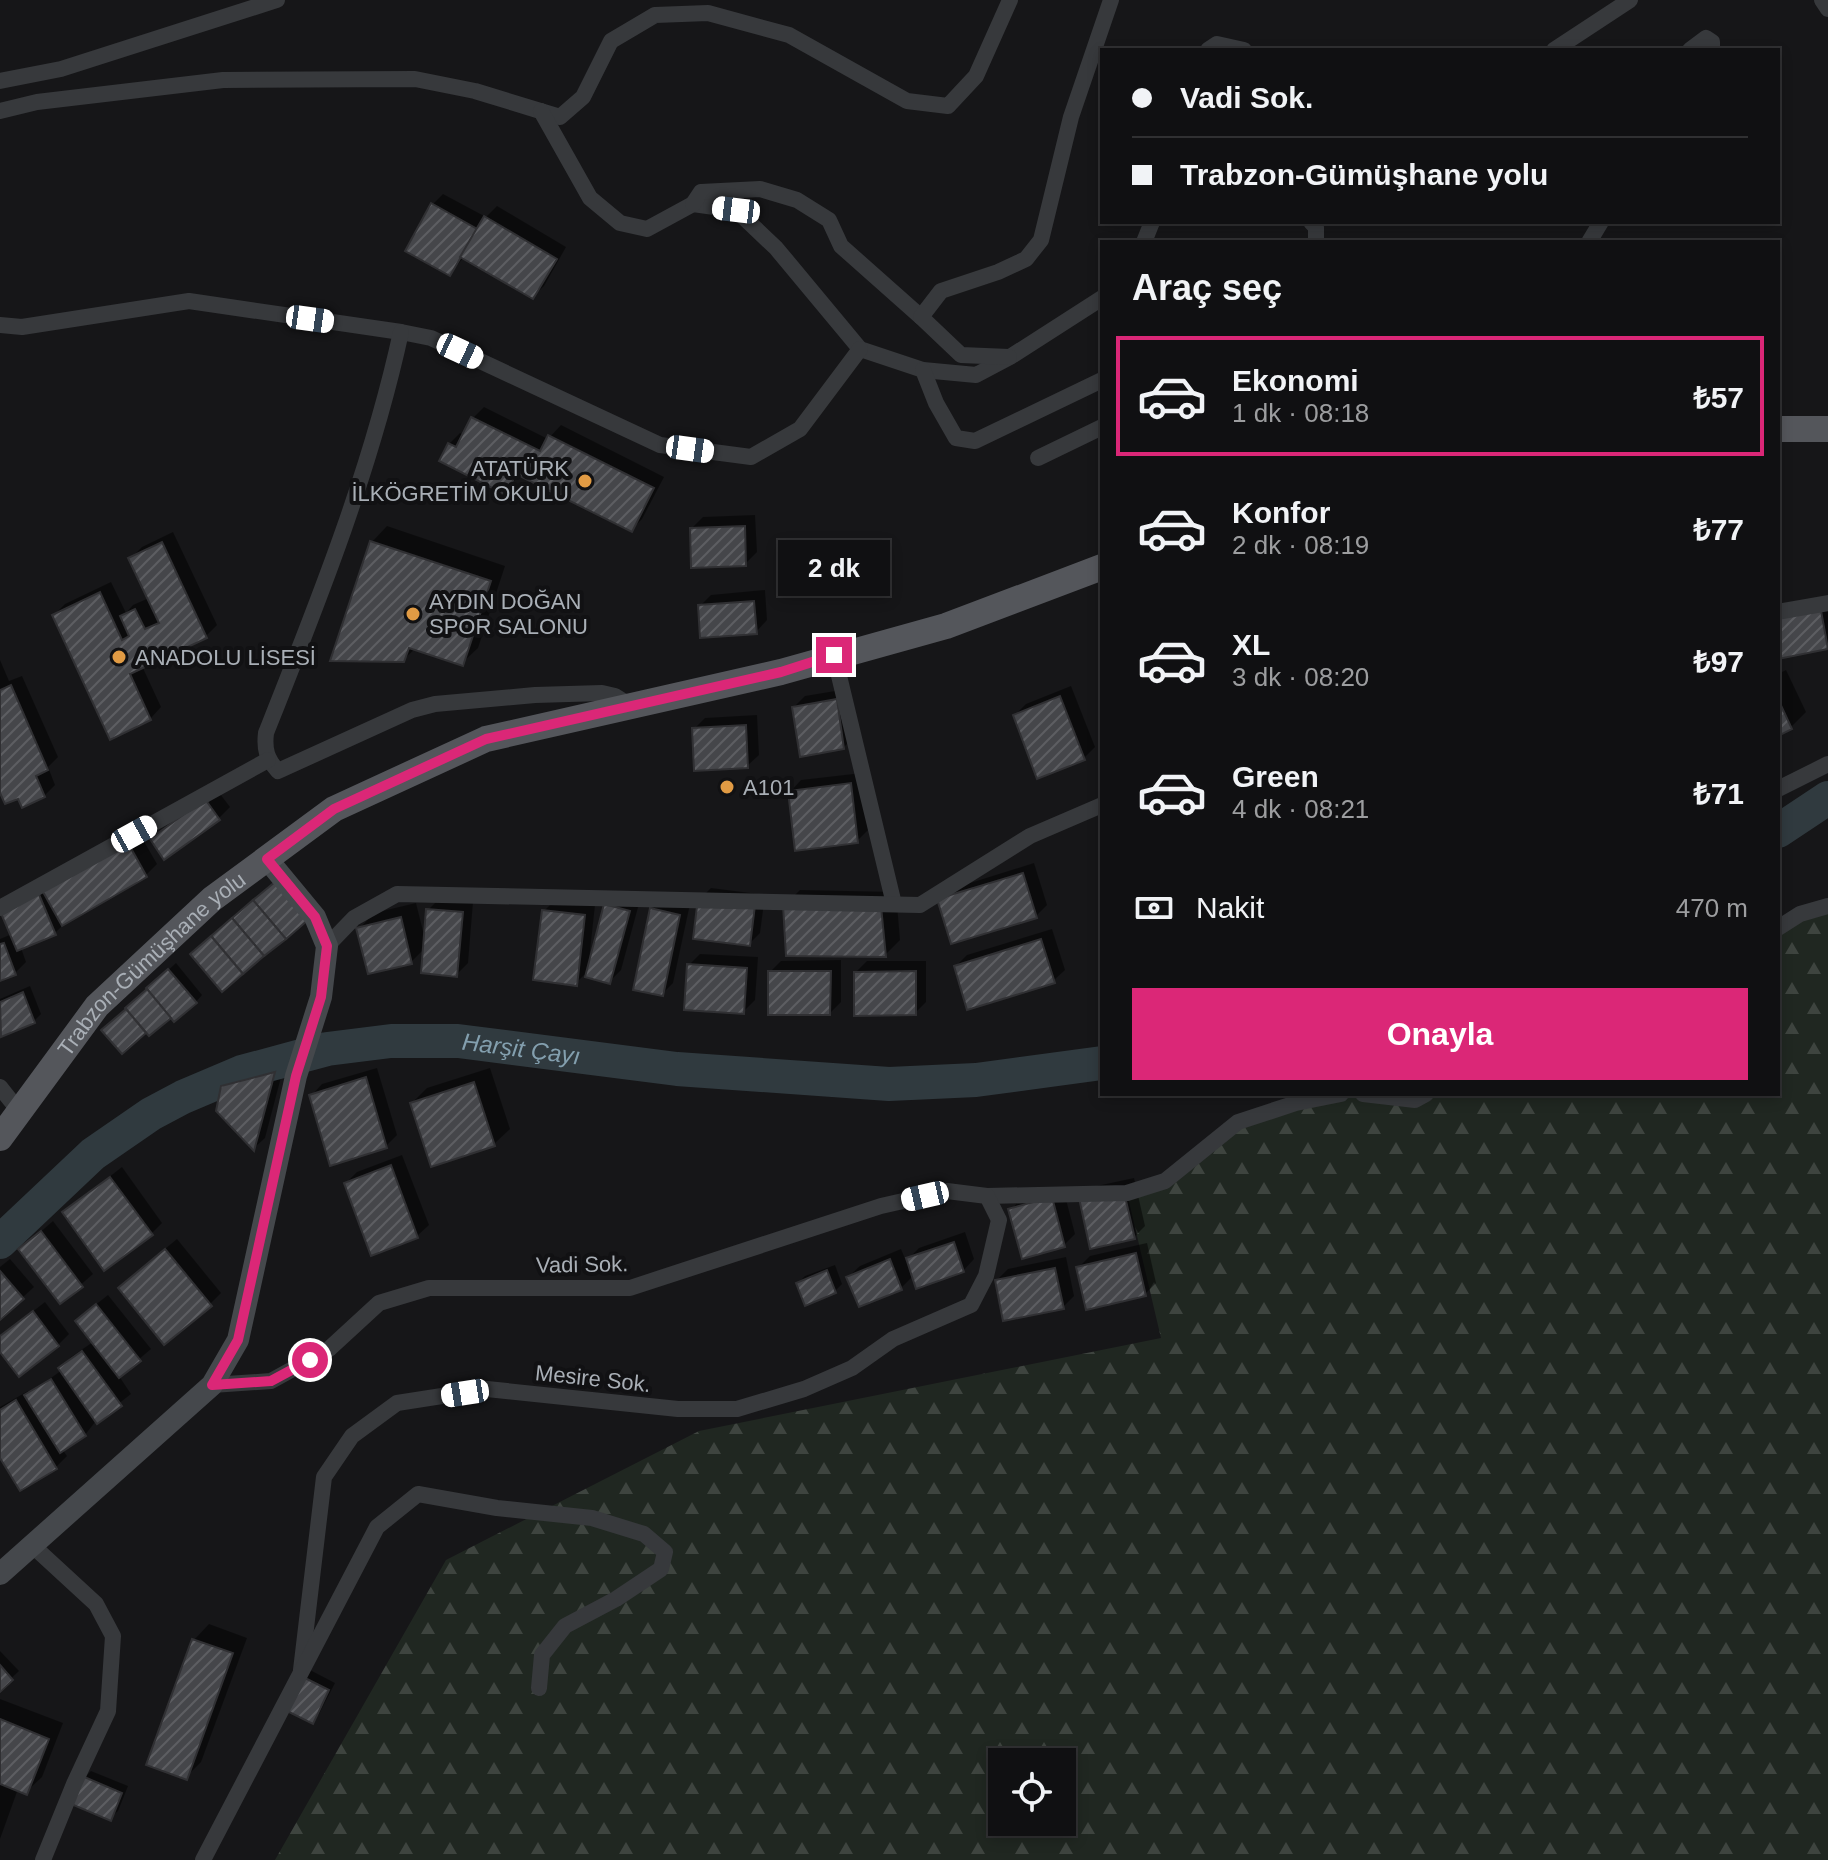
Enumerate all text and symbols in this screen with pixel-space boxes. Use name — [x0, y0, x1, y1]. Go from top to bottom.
text: Vadi Sok. — [1180, 81, 1313, 114]
text: Trabzon-Gümüşhane yolu — [1180, 158, 1548, 191]
car — [711, 195, 761, 225]
text: Araç seç — [1132, 267, 1282, 308]
car — [285, 304, 335, 334]
car — [433, 330, 487, 372]
icon: car — [1136, 360, 1208, 432]
text: Ekonomi — [1232, 364, 1359, 397]
text: ₺57 — [1693, 381, 1744, 414]
text: 1 dk · 08:18 — [1232, 398, 1369, 428]
car — [665, 434, 715, 464]
place label: ATATÜRK İLKÖGRETİM OKULU — [351, 456, 569, 506]
marker: ATATÜRK İLKÖGRETİM OKULU — [576, 472, 594, 490]
icon: car — [1136, 492, 1208, 564]
text: Konfor — [1232, 496, 1330, 529]
text: ₺77 — [1693, 513, 1744, 546]
text: 2 dk · 08:19 — [1232, 530, 1369, 560]
callout: 2 dk — [778, 539, 890, 595]
text: 2 dk — [808, 553, 860, 583]
place label: AYDIN DOĞAN SPOR SALONU — [429, 589, 588, 639]
marker: AYDIN DOĞAN SPOR SALONU — [404, 605, 422, 623]
icon: car — [1136, 624, 1208, 696]
text: XL — [1232, 628, 1270, 661]
route end — [816, 637, 852, 673]
place label: ANADOLU LİSESİ — [135, 645, 316, 670]
text: ₺97 — [1693, 645, 1744, 678]
marker: ANADOLU LİSESİ — [110, 648, 128, 666]
text: 3 dk · 08:20 — [1232, 662, 1369, 692]
icon: car — [1136, 756, 1208, 828]
text: Green — [1232, 760, 1319, 793]
place label: A101 — [743, 775, 794, 800]
text: ₺71 — [1693, 777, 1744, 810]
marker: A101 — [718, 778, 736, 796]
text: 4 dk · 08:21 — [1232, 794, 1369, 824]
car — [107, 812, 161, 856]
street label: Trabzon-Gümüşhane yolu — [53, 867, 250, 1061]
icon: cash — [1132, 886, 1176, 930]
text: Nakit — [1196, 891, 1264, 924]
text: 470 m — [1676, 893, 1748, 923]
button: Onayla — [1132, 988, 1748, 1080]
water label: Harşit Çayı — [461, 1028, 582, 1069]
car — [899, 1179, 951, 1213]
street label: Vadi Sok. — [536, 1251, 628, 1278]
route start — [292, 1342, 328, 1378]
street label: Mesire Sok. — [534, 1360, 652, 1397]
car — [439, 1377, 491, 1409]
map controls — [988, 1748, 1076, 1836]
button: locate — [988, 1748, 1076, 1836]

